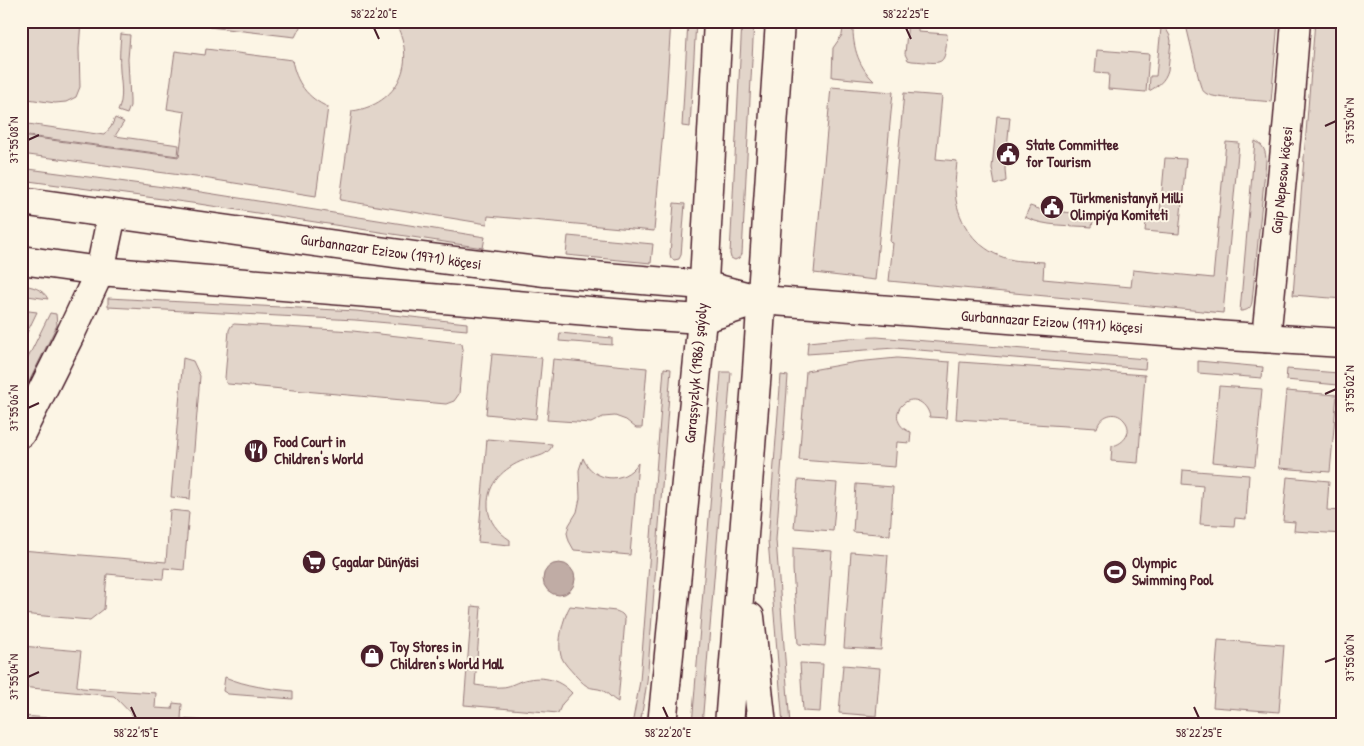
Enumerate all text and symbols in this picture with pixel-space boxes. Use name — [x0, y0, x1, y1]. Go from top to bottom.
text: 58°22'20"E — [351, 5, 398, 22]
text: 58°22'25"E — [883, 5, 930, 22]
text: 37°55'04"N — [1341, 98, 1358, 144]
text: 37°55'08"N — [5, 117, 22, 163]
street label: Gaip Nepesow köçesi — [1265, 125, 1298, 235]
place label: State Committee for Tourism — [1026, 134, 1119, 172]
public building icon: State Committee for Tourism — [995, 141, 1021, 167]
place label: Türkmenistanyň Milli Olimpiýa Komiteti — [1069, 187, 1184, 226]
public building icon: Türkmenistanyň Milli Olimpiýa Komiteti — [1039, 194, 1065, 220]
street label: Gurbannazar Ezizow (1971) köçesi — [299, 228, 483, 275]
street label: Garaşsyzlyk (1986) şaýoly — [679, 302, 712, 444]
street label: Gurbannazar Ezizow (1971) köçesi — [960, 305, 1144, 338]
text: 37°55'02"N — [1341, 365, 1358, 413]
text: 37°55'06"N — [5, 385, 22, 431]
place label: Food Court in Children's World — [273, 431, 363, 469]
restaurant icon: Food Court in Children's World — [243, 438, 269, 464]
supermarket icon: Çagalar Dünýäsi — [301, 549, 327, 575]
place label: Çagalar Dünýäsi — [332, 551, 419, 573]
place label: Olympic Swimming Pool — [1132, 552, 1214, 591]
sports icon: Olympic Swimming Pool — [1102, 559, 1128, 585]
text: 37°55'00"N — [1341, 635, 1358, 682]
place label: Toy Stores in Children's World Mall — [389, 636, 504, 674]
shop icon: Toy Stores in Children's World Mall — [359, 643, 385, 669]
text: 37°55'04"N — [5, 654, 22, 700]
text: 58°22'15"E — [114, 724, 159, 741]
text: 58°22'20"E — [645, 724, 692, 741]
text: 58°22'25"E — [1176, 724, 1223, 741]

